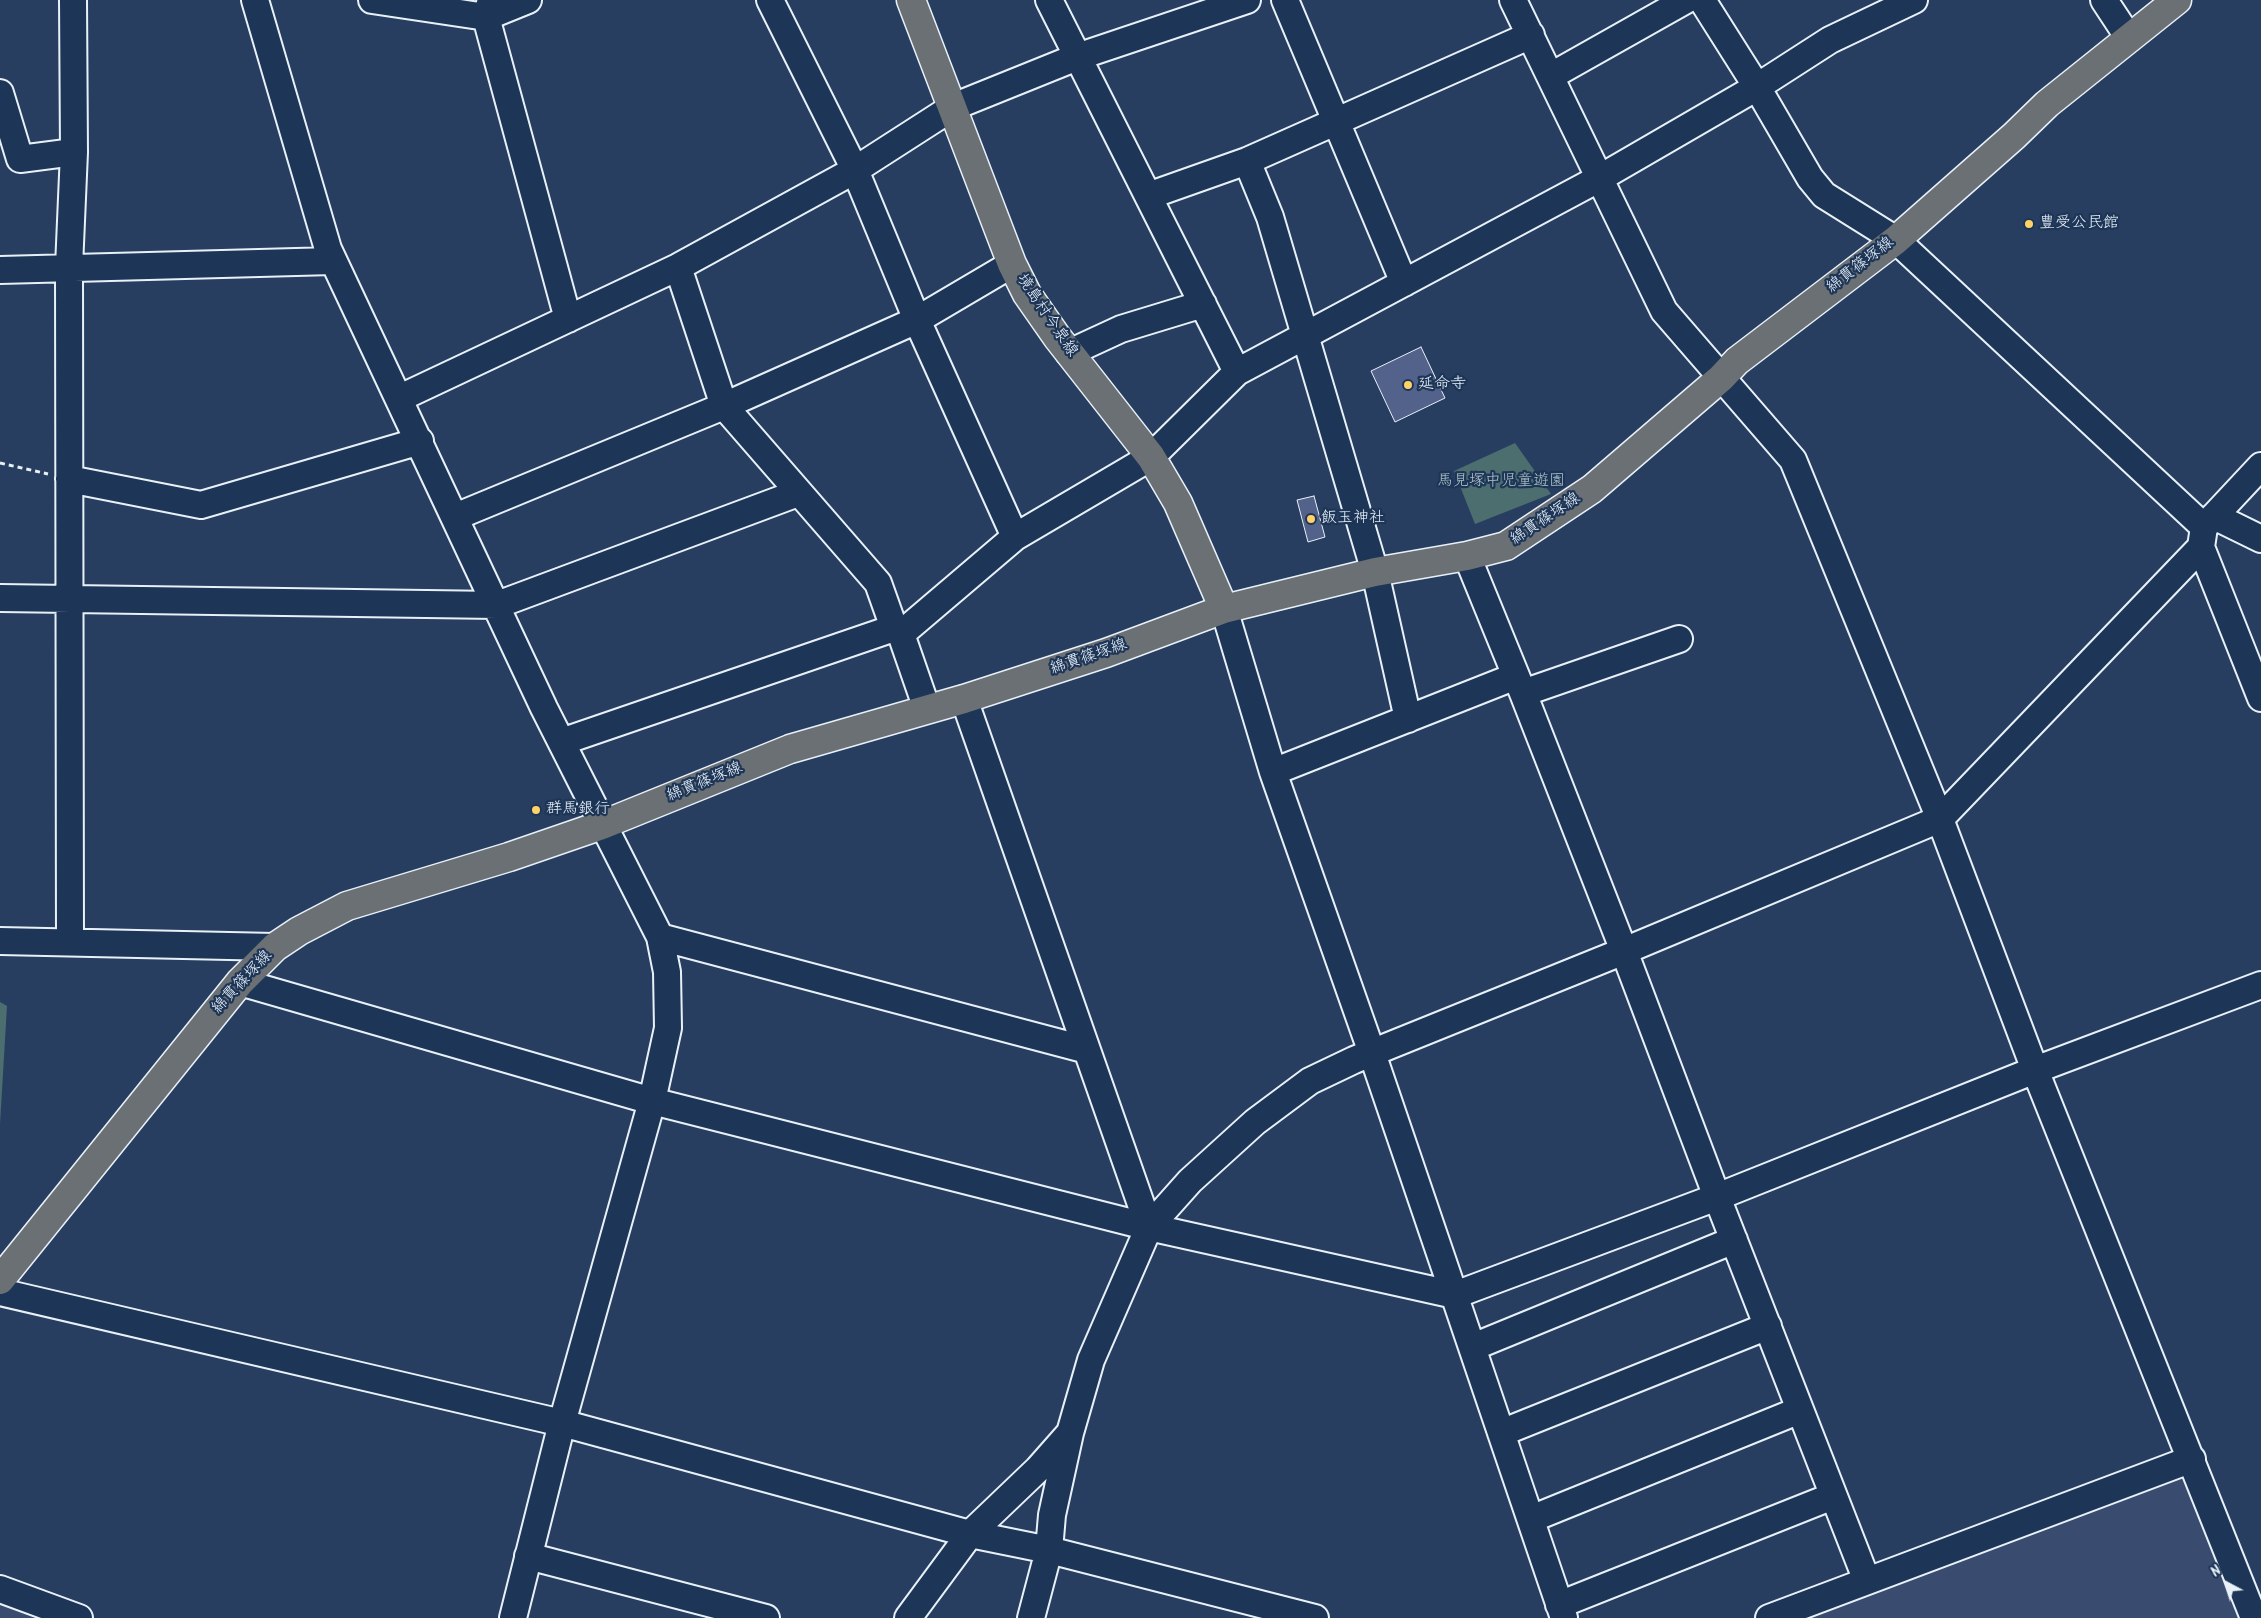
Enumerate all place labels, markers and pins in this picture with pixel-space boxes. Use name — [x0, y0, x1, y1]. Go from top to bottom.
place label: 豊受公民館 — [2039, 214, 2119, 234]
marker: 豊受公民館 — [2023, 218, 2035, 230]
place label: 延命寺 — [1418, 375, 1466, 395]
marker: 延命寺 — [1402, 379, 1414, 391]
place label: 飯玉神社 — [1321, 509, 1385, 529]
marker: 飯玉神社 — [1305, 513, 1317, 525]
place label: 群馬銀行 — [546, 800, 610, 820]
marker: 群馬銀行 — [530, 804, 542, 816]

